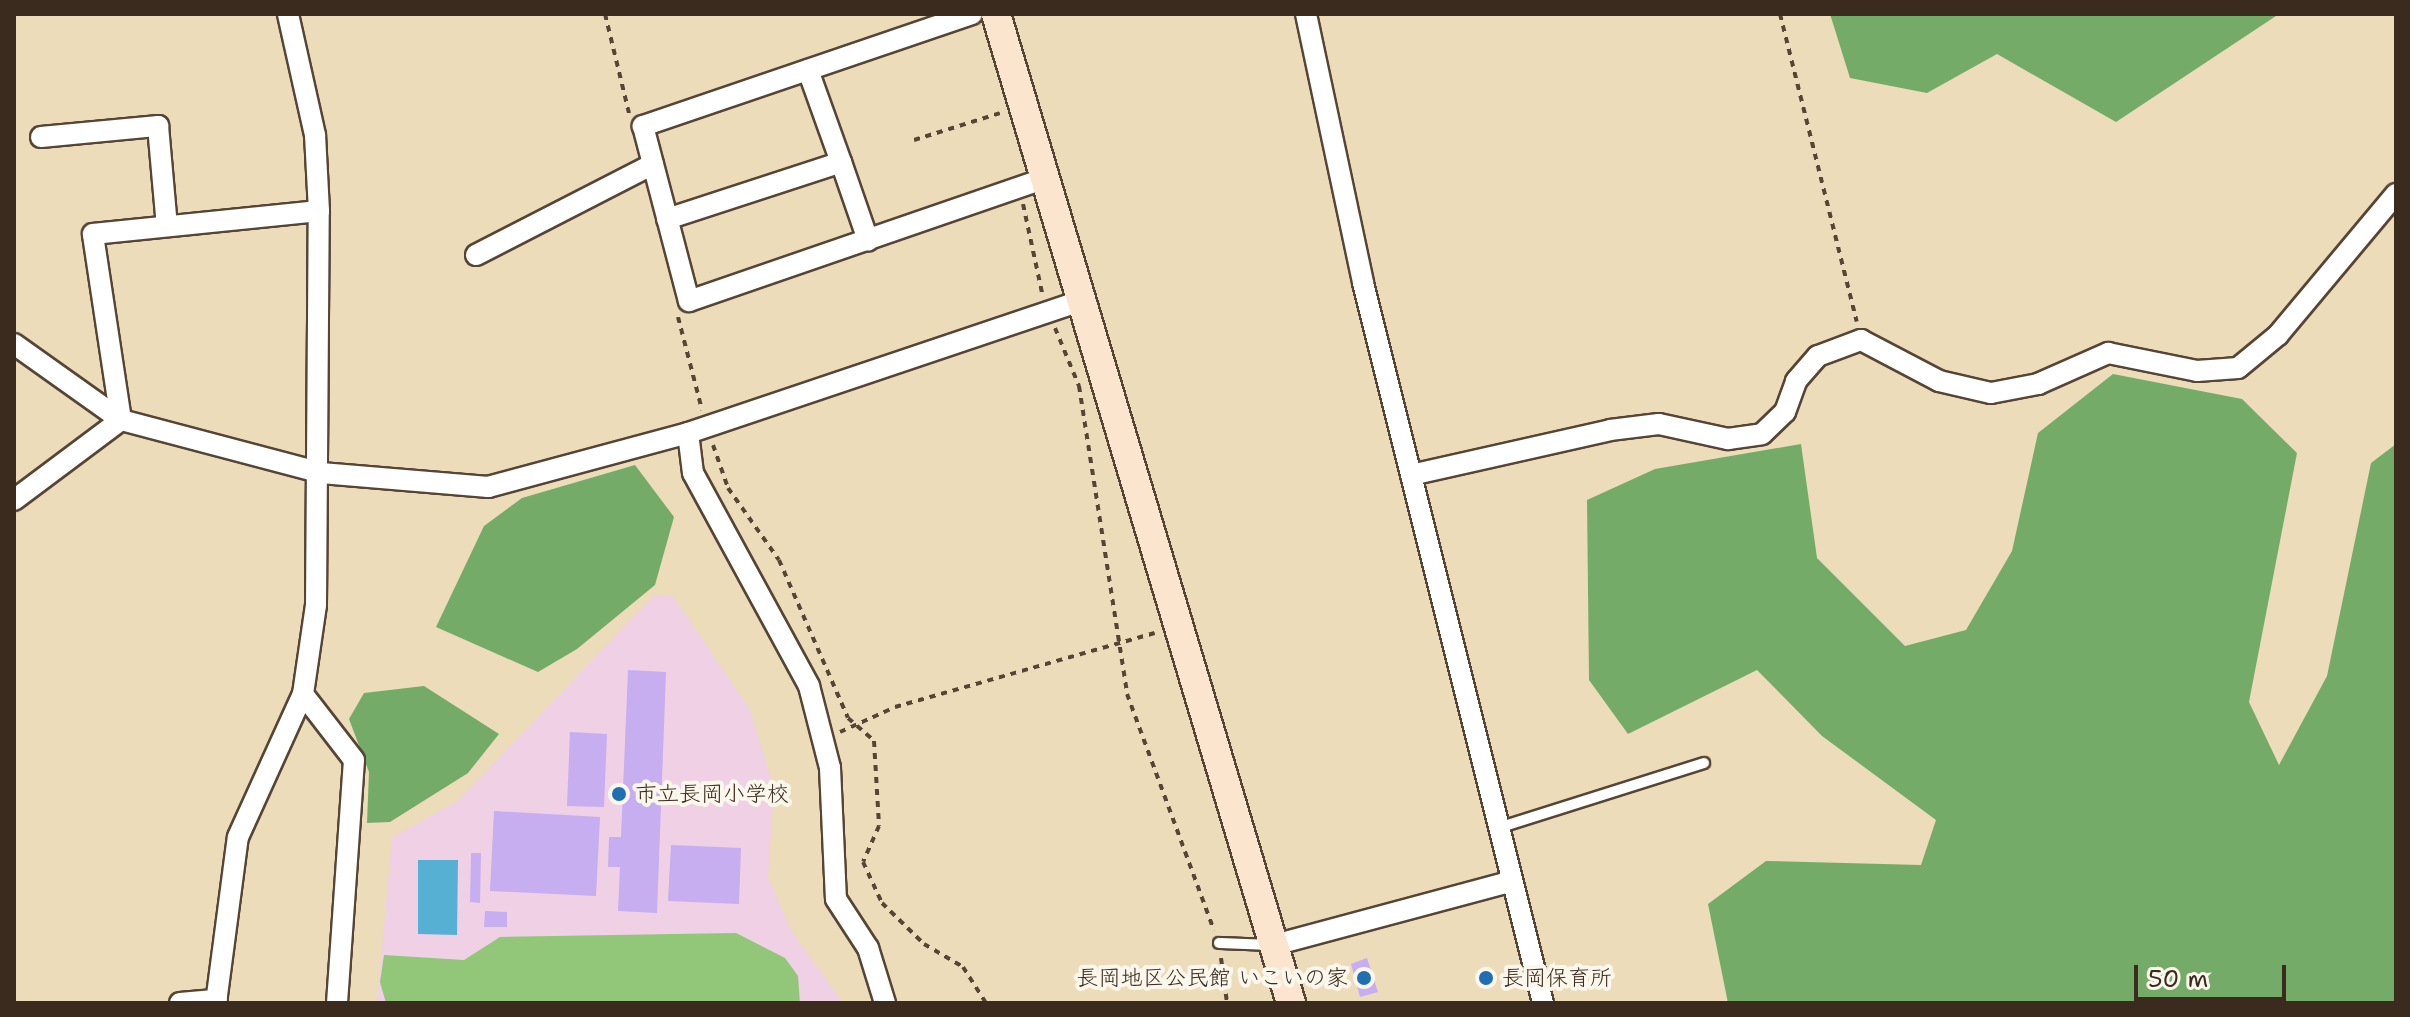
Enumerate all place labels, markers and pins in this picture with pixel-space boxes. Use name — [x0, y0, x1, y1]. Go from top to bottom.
place label: 市立長岡小学校 — [635, 781, 789, 807]
marker: 市立長岡小学校 — [610, 785, 628, 803]
place label: 長岡地区公民館 いこいの家 — [1076, 965, 1348, 991]
place label: 長岡保育所 — [1502, 965, 1612, 991]
marker: 長岡地区公民館 いこいの家 — [1355, 969, 1373, 987]
marker: 長岡保育所 — [1477, 969, 1495, 987]

